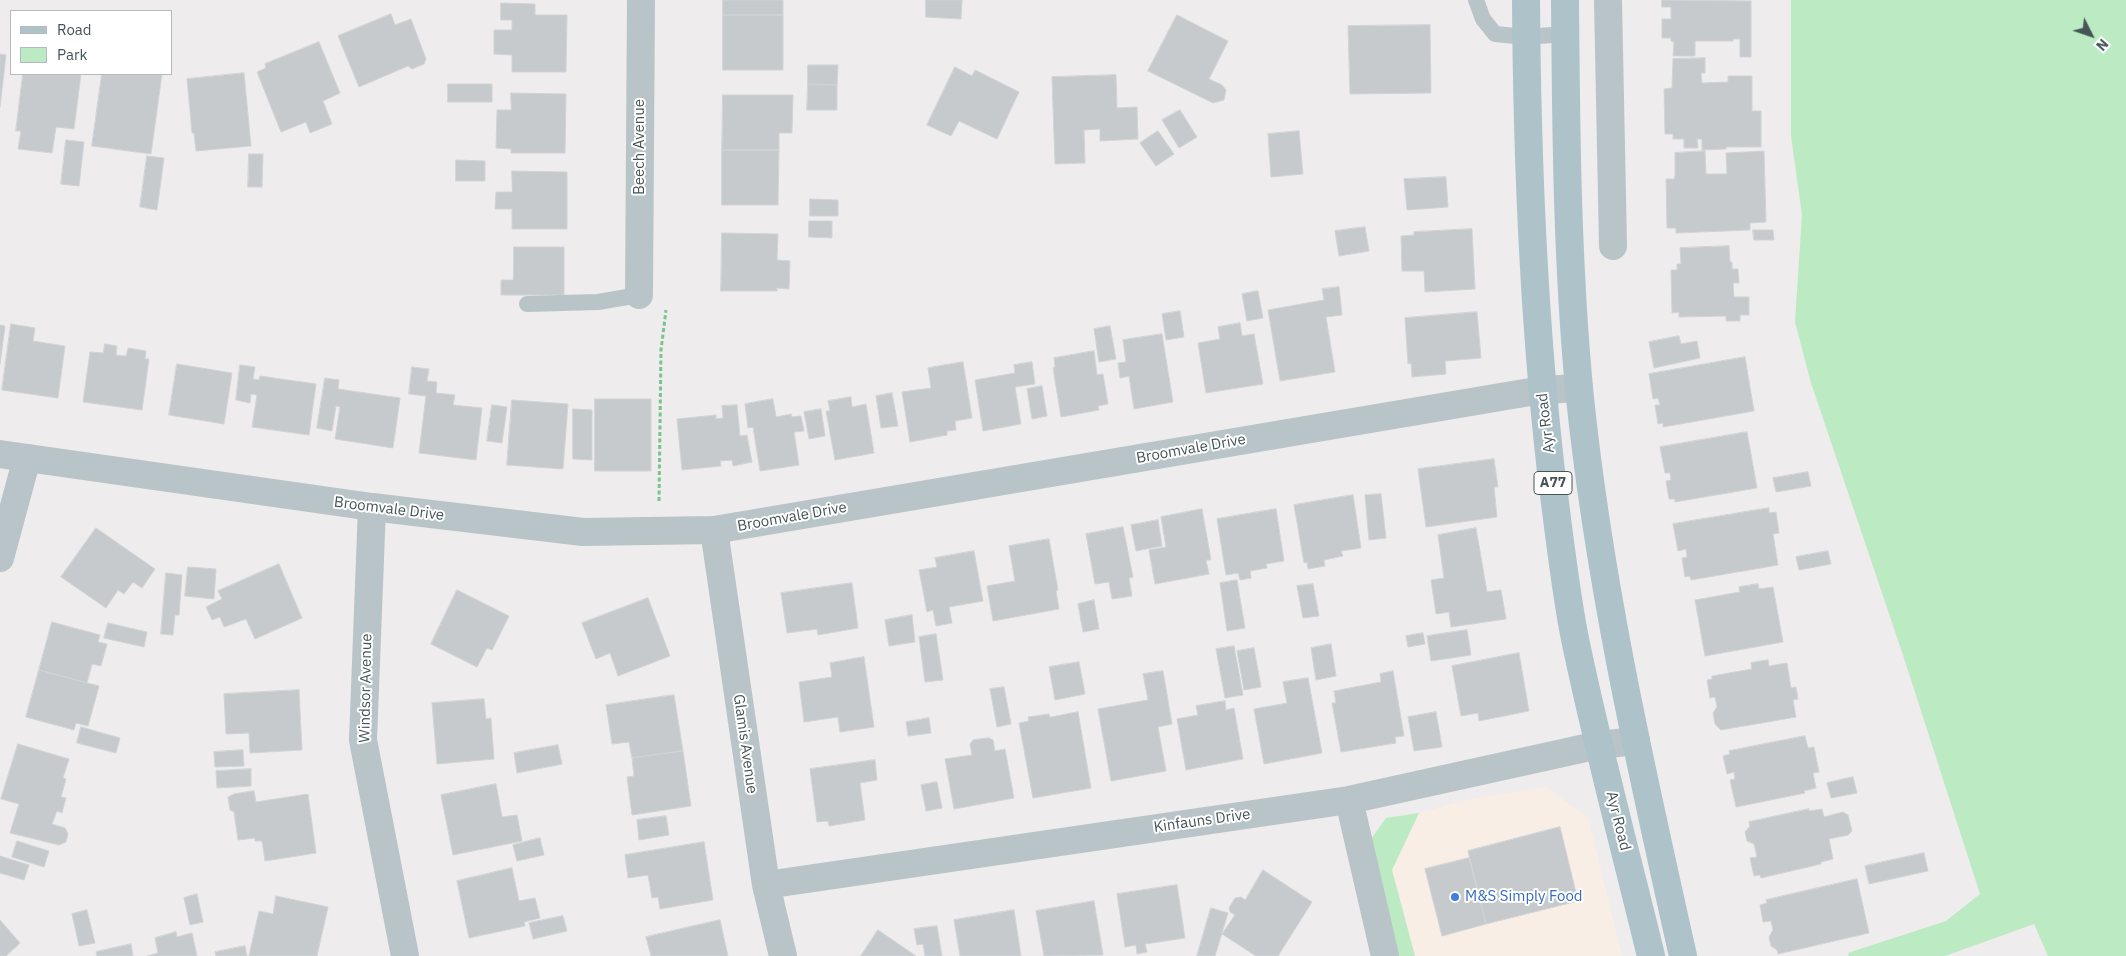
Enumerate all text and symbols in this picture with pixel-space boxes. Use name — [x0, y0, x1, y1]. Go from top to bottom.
legend — [10, 10, 172, 75]
north arrow — [2066, 10, 2116, 60]
text: Road — [57, 20, 92, 39]
text: N — [2092, 35, 2112, 55]
text: Park — [57, 45, 87, 64]
street label: Beech Avenue — [631, 99, 649, 195]
street label: Ayr Road — [1533, 392, 1559, 454]
street label: Broomvale Drive — [1135, 431, 1247, 467]
road number: A77 — [1534, 472, 1572, 494]
street label: Broomvale Drive — [333, 493, 445, 525]
street label: Broomvale Drive — [736, 499, 848, 535]
street label: Windsor Avenue — [356, 633, 376, 743]
street label: Glamis Avenue — [729, 693, 761, 795]
street label: Ayr Road — [1602, 790, 1634, 852]
street label: Kinfauns Drive — [1153, 805, 1251, 837]
place label: M&S Simply Food — [1465, 888, 1583, 906]
marker: M&S Simply Food — [1449, 891, 1461, 903]

